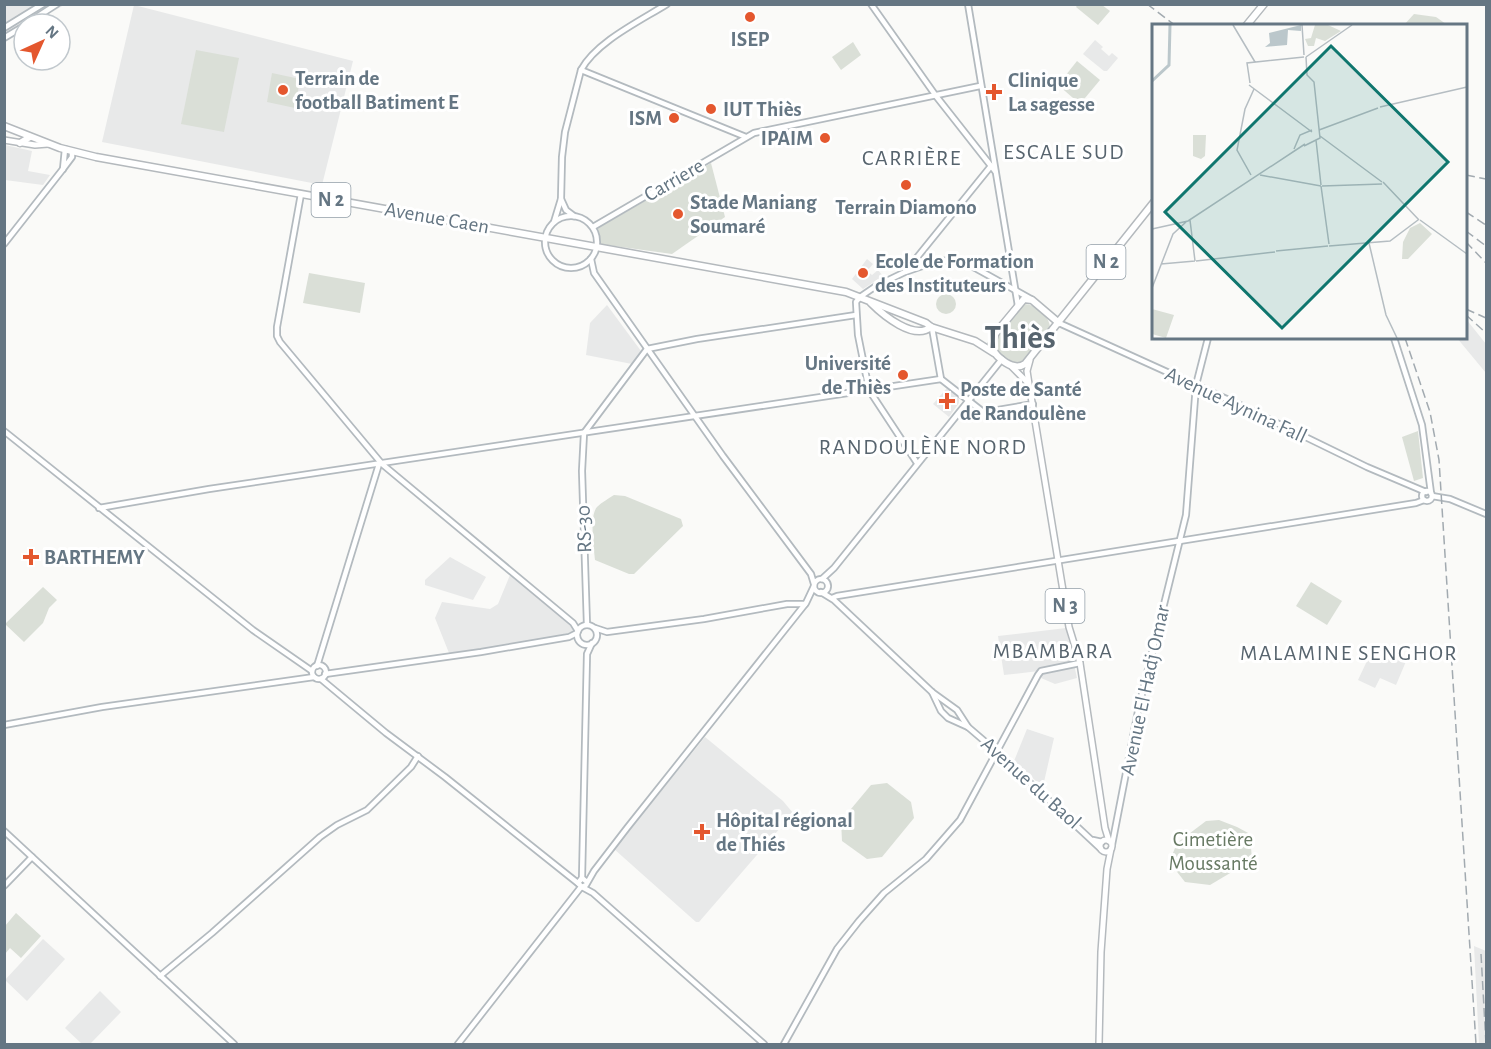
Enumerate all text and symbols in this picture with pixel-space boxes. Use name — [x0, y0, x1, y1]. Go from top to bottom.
marker: ISEP — [743, 10, 757, 24]
north arrow — [12, 12, 72, 72]
text: N — [42, 23, 61, 42]
inset map — [1152, 24, 1467, 339]
place label: ISEP — [731, 29, 770, 50]
place label: Terrain de football Batiment E — [295, 68, 459, 113]
place label: Clinique La sagesse — [1008, 70, 1095, 115]
marker: Terrain de football Batiment E — [276, 83, 290, 97]
marker: Clinique La sagesse — [985, 83, 1003, 101]
place label: IUT Thiès — [723, 99, 802, 120]
marker: IUT Thiès — [704, 102, 718, 116]
place label: ISM — [629, 108, 662, 129]
marker: ISM — [667, 111, 681, 125]
place label: IPAIM — [761, 128, 813, 149]
marker: IPAIM — [818, 131, 832, 145]
district label: ESCALE SUD — [1003, 141, 1125, 163]
district label: CARRIÈRE — [862, 146, 962, 169]
street label: Carriere — [641, 155, 707, 205]
marker: Terrain Diamono — [899, 178, 913, 192]
road number: N 2 — [312, 183, 350, 217]
place label: Stade Maniang Soumaré — [690, 192, 817, 237]
place label: Terrain Diamono — [835, 197, 977, 218]
street label: Avenue Caen — [383, 198, 491, 238]
marker: Stade Maniang Soumaré — [671, 207, 685, 221]
road number: N 2 — [1086, 245, 1126, 279]
place label: Ecole de Formation des Instituteurs — [875, 251, 1034, 296]
marker: Ecole de Formation des Instituteurs — [856, 266, 870, 280]
district label: Thiès — [984, 322, 1056, 355]
place label: Université de Thiès — [805, 353, 891, 398]
street label: Avenue Aynina Fall — [1162, 363, 1310, 447]
marker: Université de Thiès — [896, 368, 910, 382]
place label: Poste de Santé de Randoulène — [960, 379, 1086, 424]
marker: Poste de Santé de Randoulène — [938, 392, 956, 410]
district label: RANDOULÈNE NORD — [819, 435, 1027, 458]
street label: RS-30 — [573, 505, 595, 553]
place label: BARTHEMY — [44, 547, 145, 568]
marker: BARTHEMY — [22, 548, 40, 566]
road number: N 3 — [1046, 589, 1084, 623]
street label: Avenue El Hadj Omar — [1117, 603, 1173, 777]
district label: MBAMBARA — [993, 640, 1113, 662]
district label: MALAMINE SENGHOR — [1240, 642, 1458, 664]
street label: Avenue du Baol — [977, 733, 1085, 833]
place label: Hôpital régional de Thiés — [716, 810, 853, 855]
marker: Hôpital régional de Thiés — [693, 823, 711, 841]
park label: Cimetière Moussanté — [1168, 829, 1258, 874]

